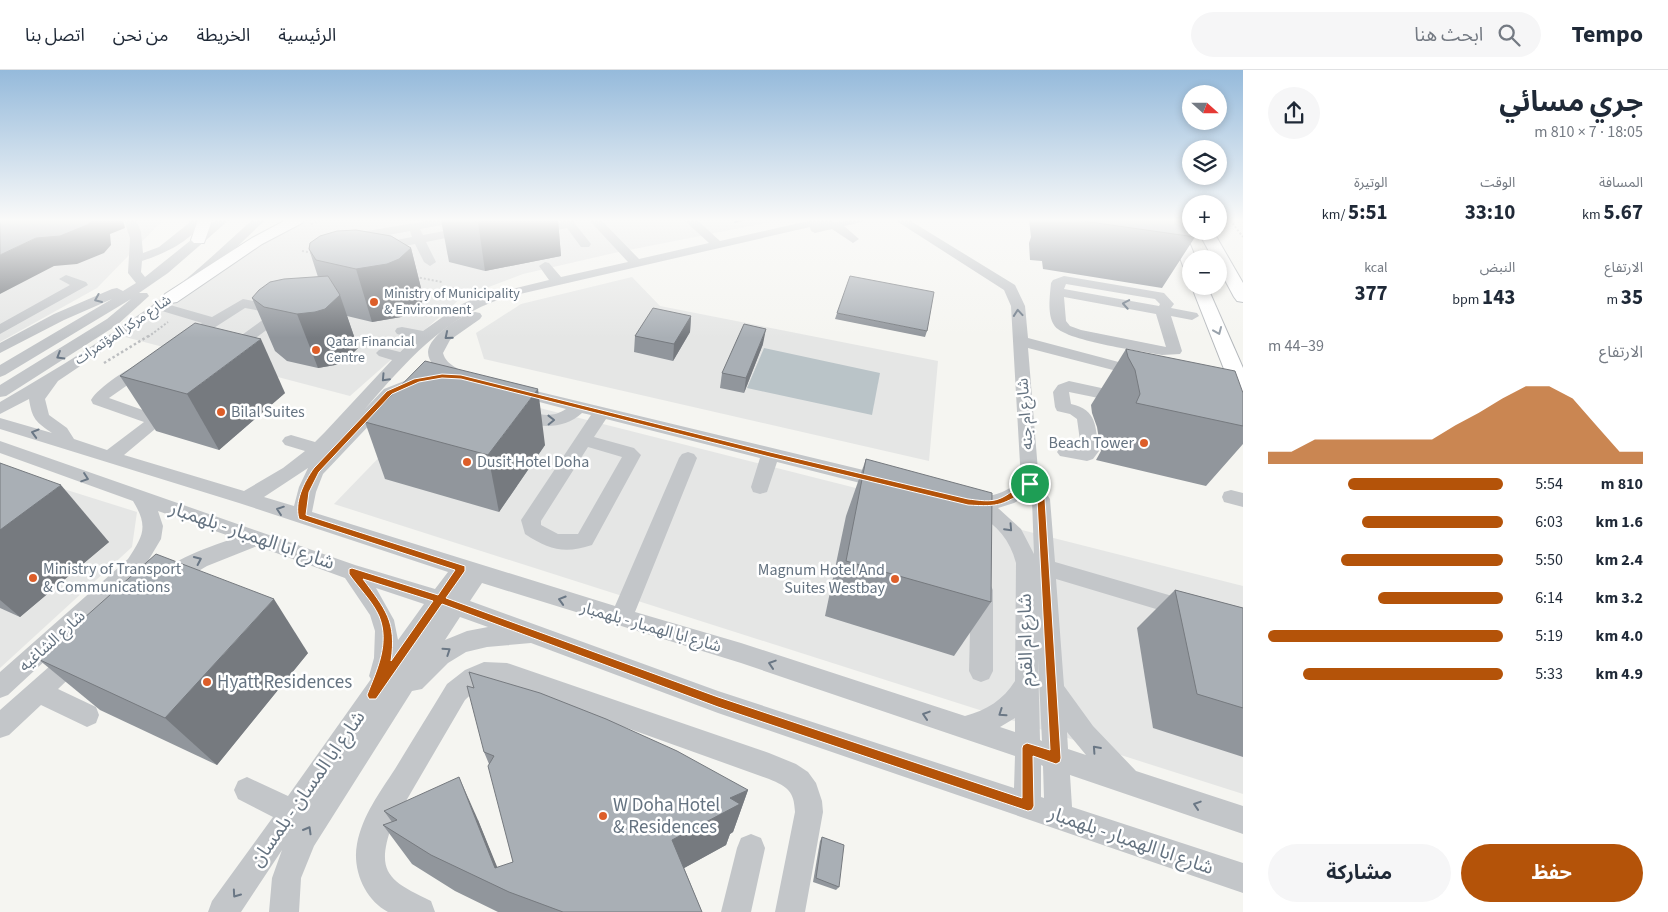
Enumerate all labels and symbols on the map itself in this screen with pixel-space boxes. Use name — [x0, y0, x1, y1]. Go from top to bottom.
north arrow — [1182, 85, 1228, 130]
place label: Ministry of Municipality & Environment — [384, 284, 520, 320]
street label: شارع مركز المؤتمرات — [71, 290, 175, 370]
one-way arrow — [94, 293, 103, 304]
marker: Ministry of Municipality & Environment — [368, 296, 380, 308]
one-way arrow — [1122, 300, 1131, 310]
one-way arrow — [1013, 309, 1024, 317]
one-way arrow — [1212, 327, 1222, 335]
one-way arrow — [444, 330, 453, 339]
place label: Qatar Financial Centre — [326, 332, 415, 368]
marker: Qatar Financial Centre — [310, 344, 322, 356]
one-way arrow — [56, 350, 65, 360]
one-way arrow — [382, 373, 391, 382]
street label: شارع ام جنه — [1012, 377, 1039, 451]
place label: Bilal Suites — [231, 401, 305, 423]
marker: Bilal Suites — [215, 406, 227, 418]
one-way arrow — [548, 415, 556, 426]
one-way arrow — [31, 429, 39, 439]
place label: Beach Tower — [1049, 432, 1134, 454]
marker: Beach Tower — [1138, 437, 1150, 449]
place label: Dusit Hotel Doha — [477, 451, 589, 473]
marker: Dusit Hotel Doha — [461, 456, 473, 468]
pin — [1009, 463, 1051, 505]
one-way arrow — [81, 472, 89, 482]
street label: شارع ابا الهمبار - بلهمبار — [165, 495, 338, 577]
one-way arrow — [276, 506, 285, 516]
one-way arrow — [1003, 522, 1012, 531]
one-way arrow — [193, 556, 202, 567]
place label: Ministry of Transport & Communications — [43, 558, 182, 598]
place label: Magnum Hotel And Suites Westbay — [758, 559, 886, 599]
marker: Ministry of Transport & Communications — [27, 572, 39, 584]
marker: Magnum Hotel And Suites Westbay — [889, 573, 901, 585]
street label: شارع ام القرم — [1012, 593, 1040, 687]
one-way arrow — [558, 596, 567, 606]
street label: شارع ابا الهمبار - بلهمبار — [577, 596, 724, 659]
street label: شارع الشاغيه — [14, 605, 91, 677]
one-way arrow — [442, 648, 451, 658]
one-way arrow — [769, 659, 777, 669]
place label: Hyatt Residences — [217, 669, 352, 696]
marker: Hyatt Residences — [201, 676, 213, 688]
street label: شارع ابا المسان - بلمسان — [244, 706, 372, 872]
one-way arrow — [998, 707, 1007, 716]
one-way arrow — [923, 711, 931, 721]
one-way arrow — [1093, 745, 1102, 754]
place label: W Doha Hotel & Residences — [613, 792, 720, 841]
street label: شارع ابا الهمبار - بلهمبار — [1044, 800, 1217, 882]
one-way arrow — [1193, 800, 1201, 810]
marker: W Doha Hotel & Residences — [597, 810, 609, 822]
one-way arrow — [301, 826, 311, 835]
one-way arrow — [233, 888, 242, 898]

